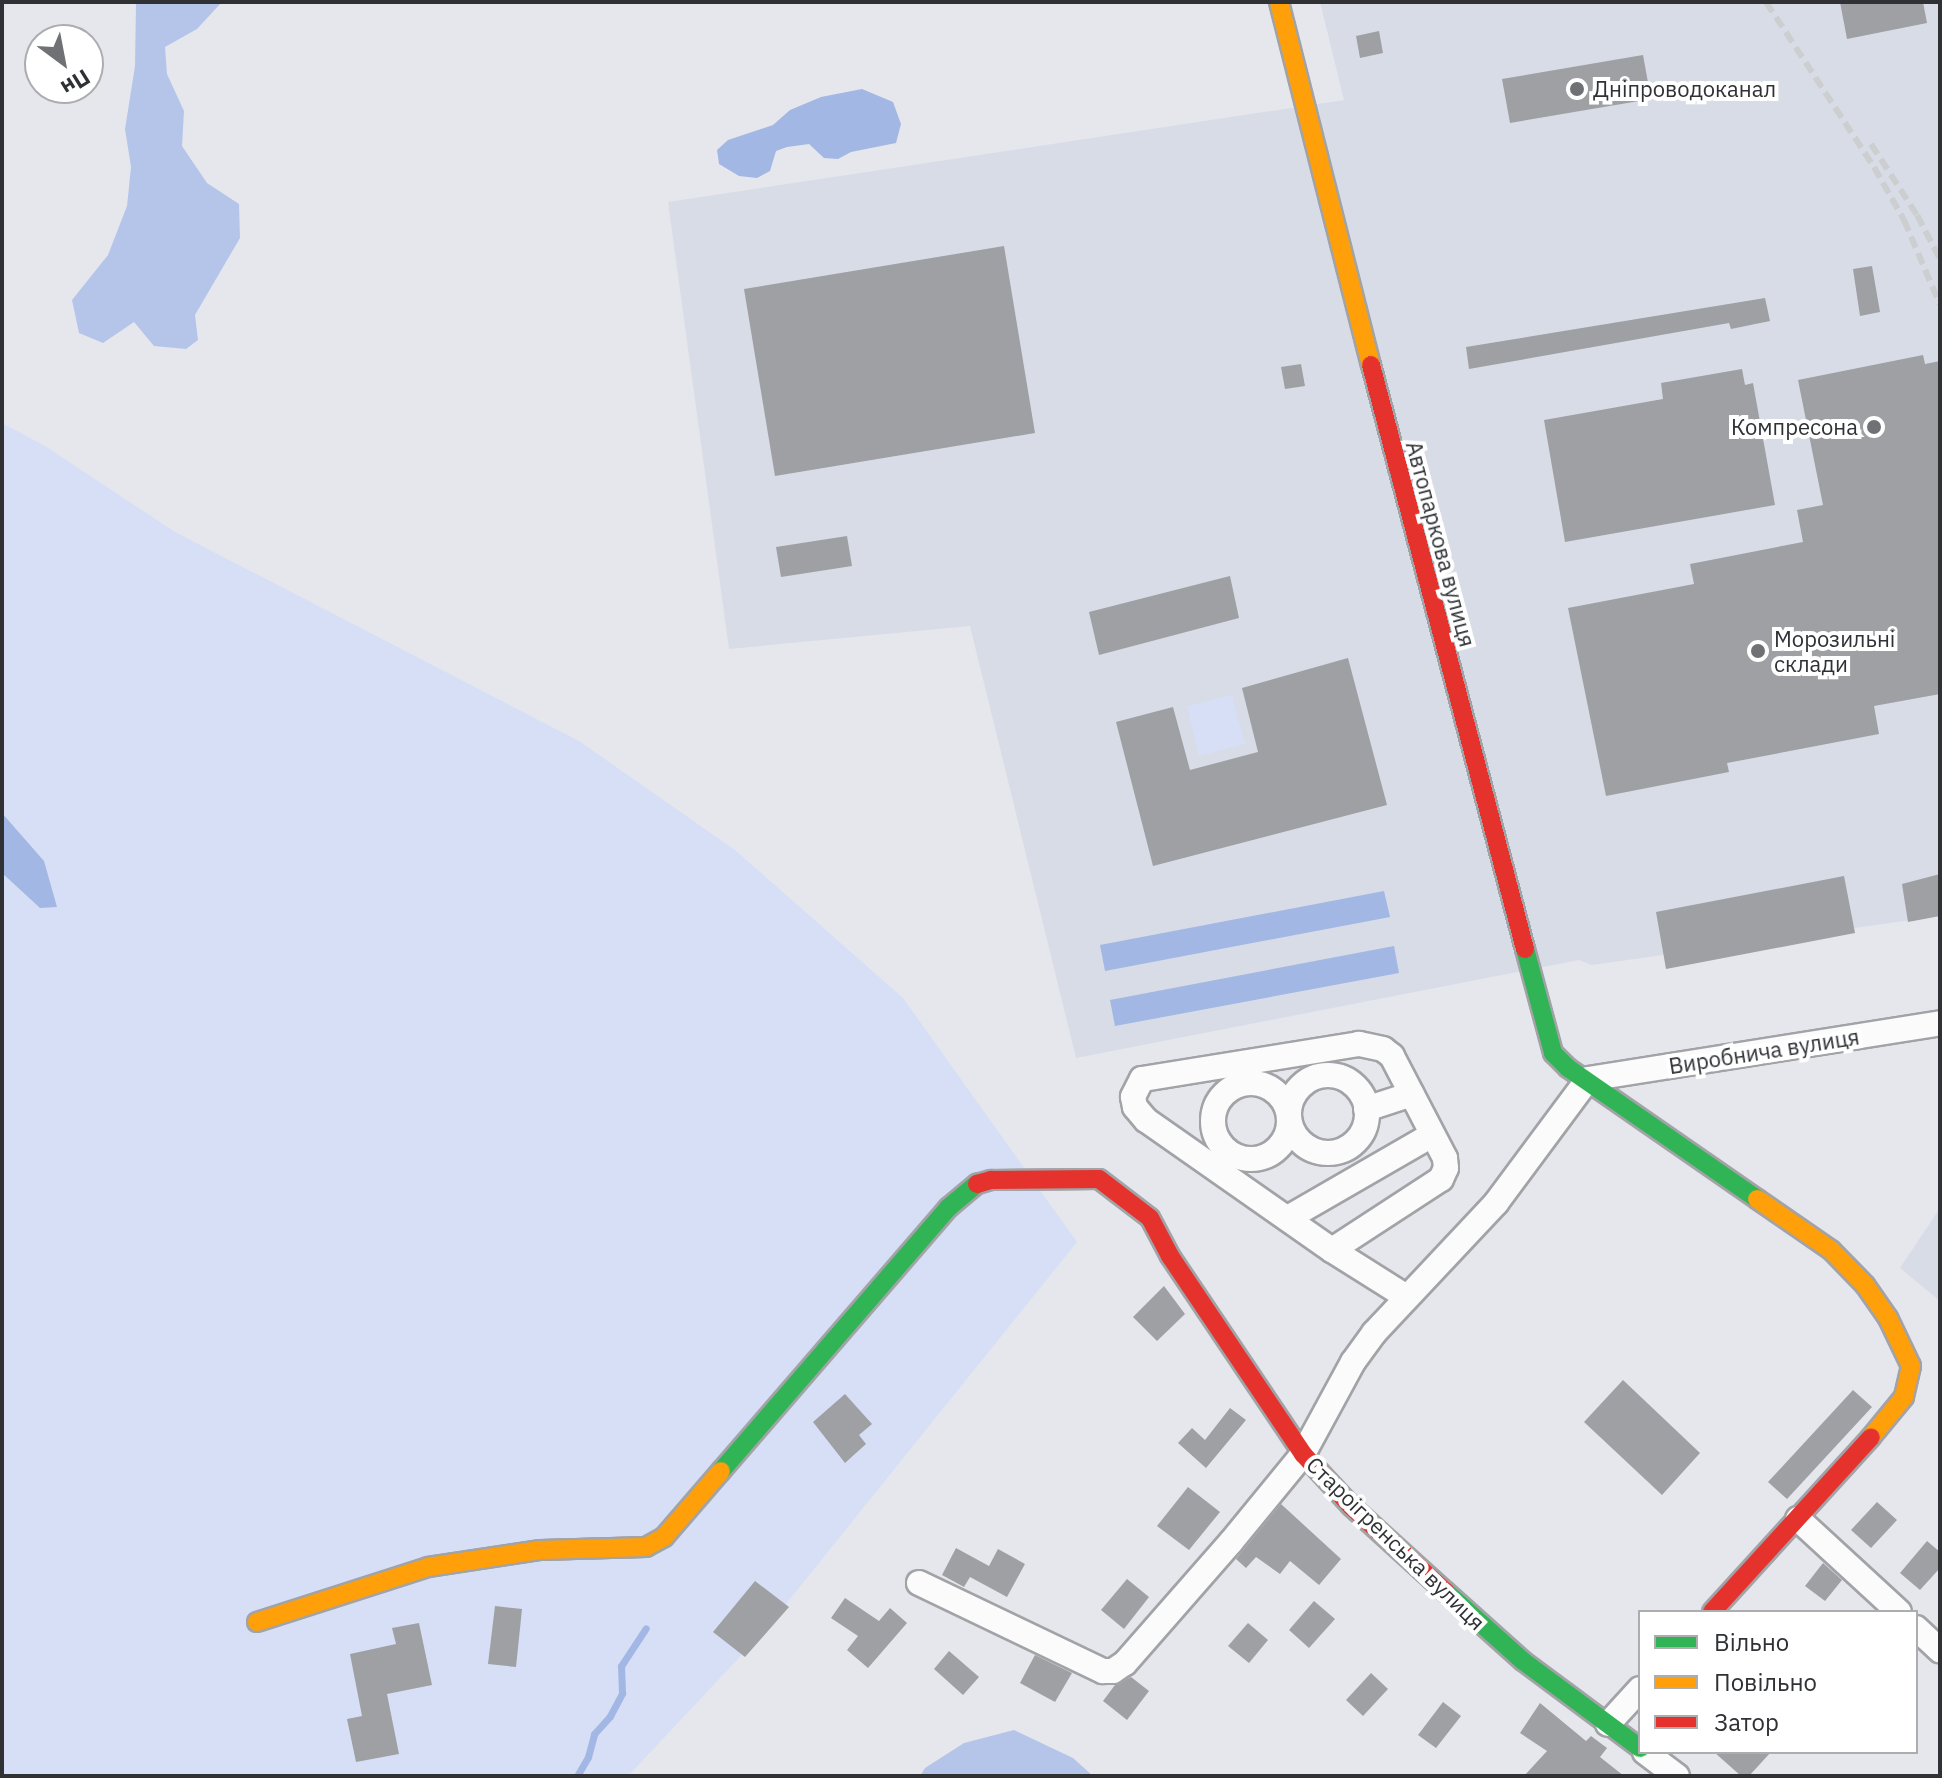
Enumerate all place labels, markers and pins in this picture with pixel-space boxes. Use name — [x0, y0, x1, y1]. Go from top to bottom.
place label: Дніпроводоканал — [1593, 76, 1776, 102]
marker: Дніпроводоканал — [1568, 80, 1586, 98]
place label: Компресона — [1731, 414, 1858, 440]
marker: Компресона — [1865, 418, 1883, 436]
place label: Морозильні склади — [1774, 625, 1895, 676]
marker: Морозильні склади — [1749, 642, 1767, 660]

